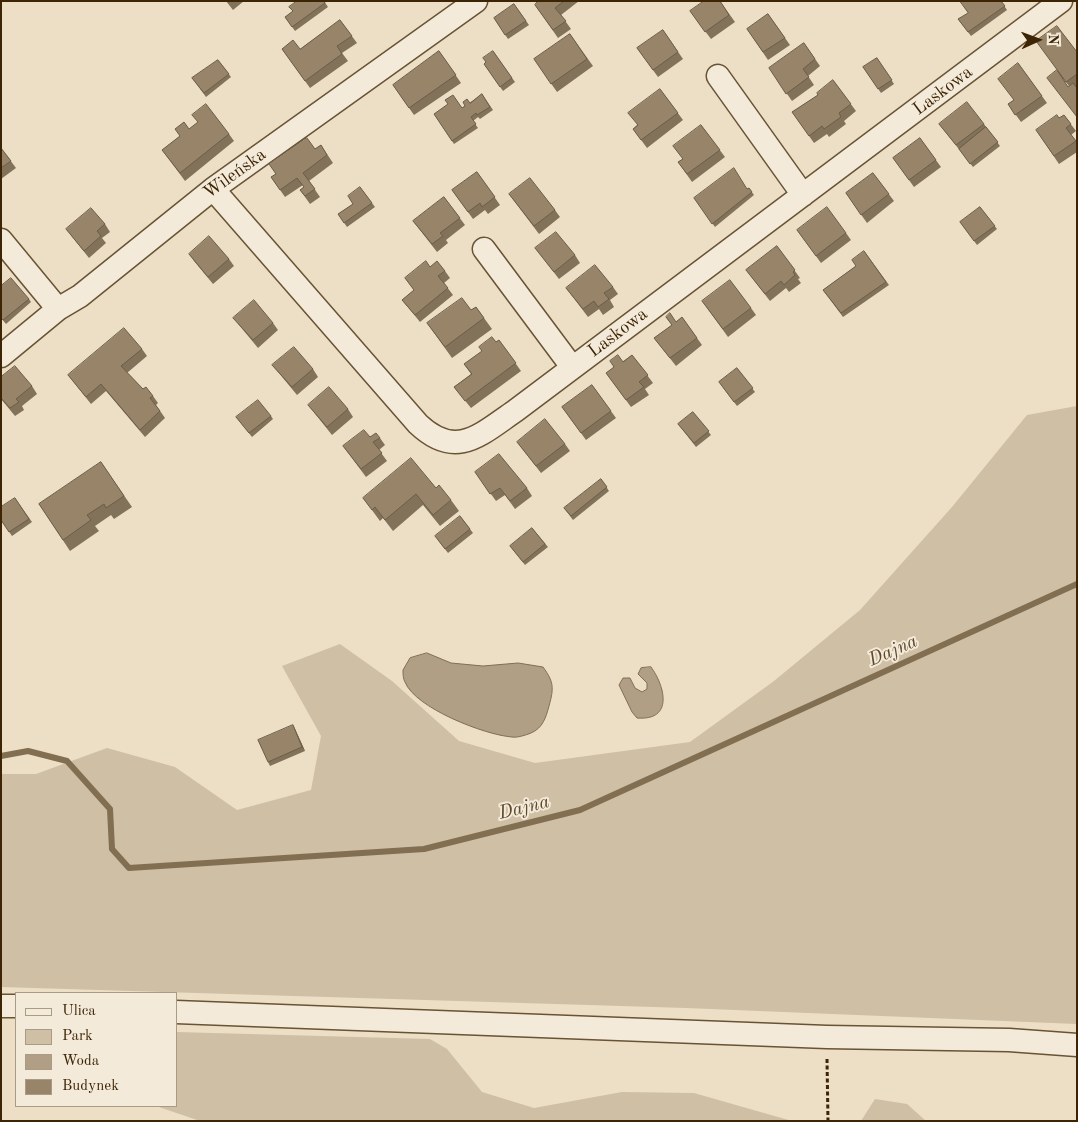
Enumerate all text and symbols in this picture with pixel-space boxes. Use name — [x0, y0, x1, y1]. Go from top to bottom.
north arrow — [1013, 15, 1063, 65]
text: N — [1046, 34, 1060, 45]
street label: Laskowa — [909, 62, 977, 120]
street label: Wileńska — [199, 144, 271, 204]
street label: Laskowa — [584, 304, 652, 362]
water label: Dajna — [865, 630, 921, 672]
water label: Dajna — [496, 791, 552, 825]
legend — [15, 992, 178, 1107]
text: Ulica — [62, 1004, 96, 1019]
text: Park — [62, 1029, 93, 1044]
text: Woda — [62, 1054, 99, 1069]
text: Budynek — [62, 1079, 119, 1094]

